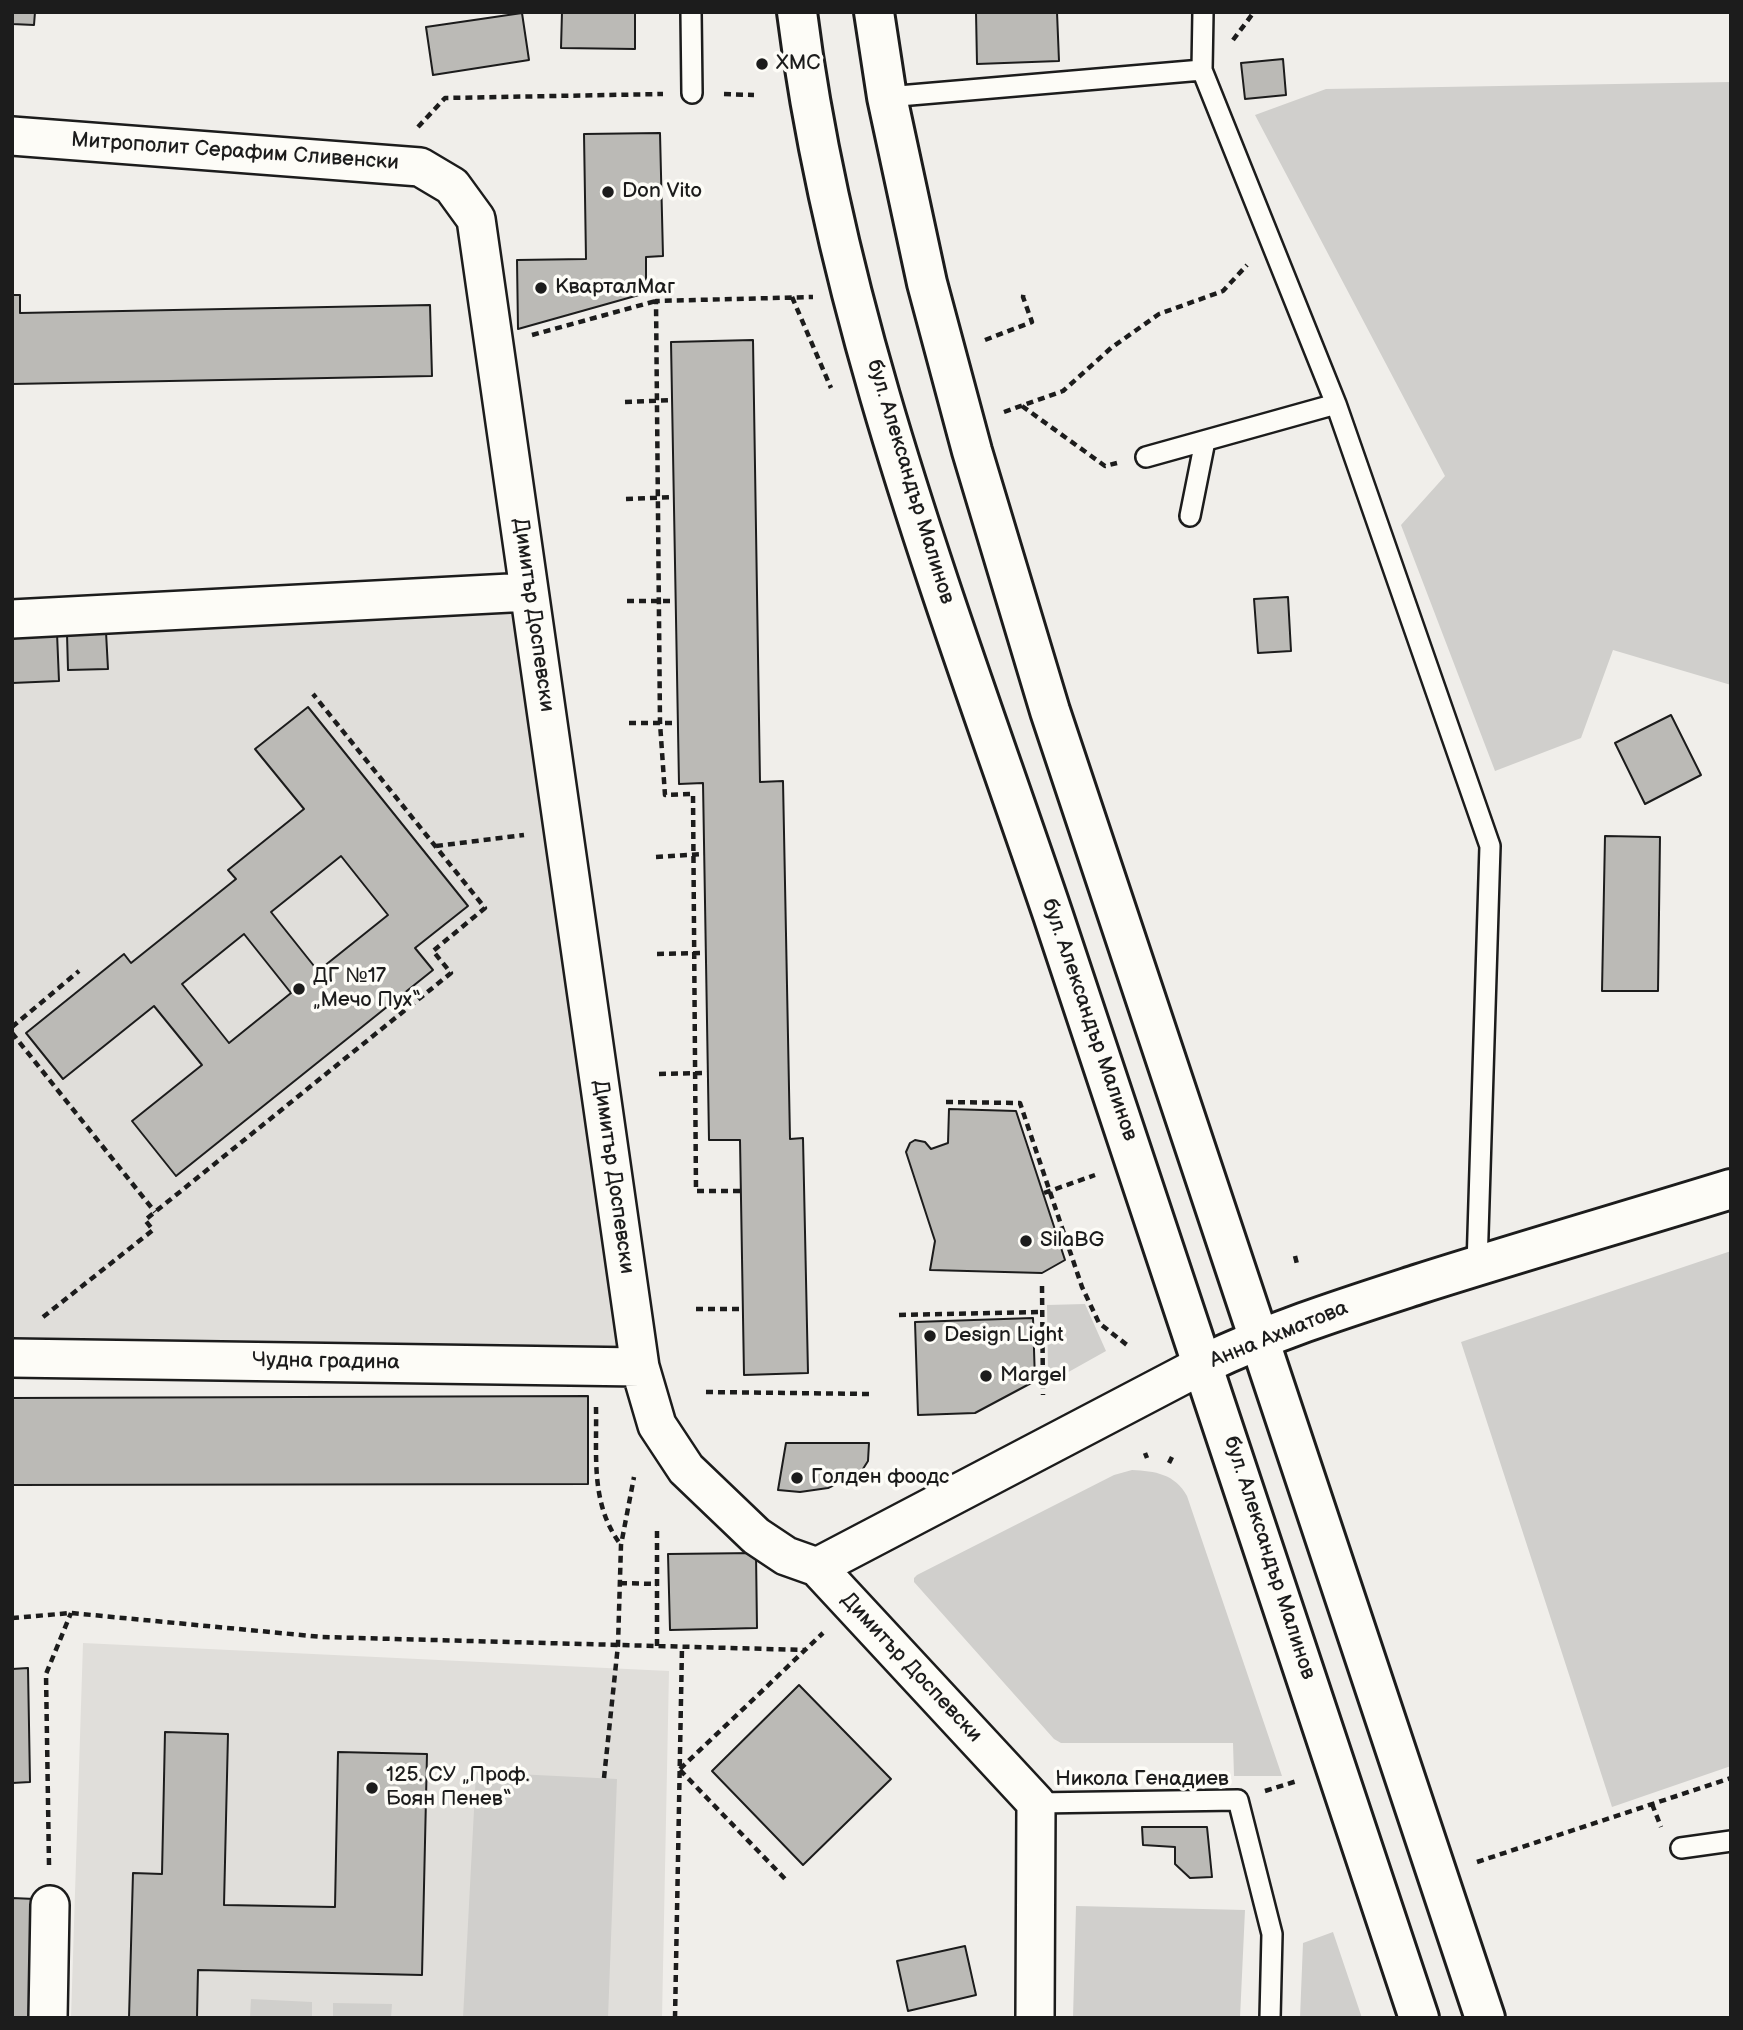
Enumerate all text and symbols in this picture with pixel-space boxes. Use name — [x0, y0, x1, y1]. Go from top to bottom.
place label: ХМС — [776, 51, 820, 77]
marker: ХМС — [754, 56, 770, 72]
street label: Митрополит Серафим Сливенски — [70, 128, 400, 176]
place label: Don Vito — [622, 179, 702, 205]
marker: Don Vito — [600, 184, 616, 200]
place label: КварталМаг — [555, 275, 675, 301]
marker: КварталМаг — [533, 280, 549, 296]
street label: бул. Александър Малинов — [861, 357, 959, 607]
street label: Димитър Доспевски — [507, 516, 559, 714]
street label: бул. Александър Малинов — [1036, 896, 1142, 1144]
place label: ДГ №17 „Мечо Пух“ — [313, 964, 421, 1014]
marker: ДГ №17 „Мечо Пух“ — [291, 981, 307, 997]
street label: Димитър Доспевски — [587, 1078, 639, 1276]
place label: SilaBG — [1040, 1228, 1104, 1254]
marker: SilaBG — [1018, 1233, 1034, 1249]
street label: Анна Ахматова — [1206, 1296, 1352, 1374]
place label: Design Light — [944, 1323, 1064, 1349]
marker: Design Light — [922, 1328, 938, 1344]
street label: Чудна градина — [252, 1348, 400, 1376]
place label: Margel — [1000, 1363, 1066, 1389]
marker: Margel — [978, 1368, 994, 1384]
street label: бул. Александър Малинов — [1218, 1433, 1320, 1683]
place label: Голден фоодс — [811, 1465, 949, 1491]
marker: Голден фоодс — [789, 1470, 805, 1486]
street label: Димитър Доспевски — [835, 1588, 987, 1748]
place label: 125. СУ „Проф. Боян Пенев“ — [386, 1763, 530, 1813]
street label: Никола Генадиев — [1055, 1767, 1229, 1793]
marker: 125. СУ „Проф. Боян Пенев“ — [364, 1780, 380, 1796]

